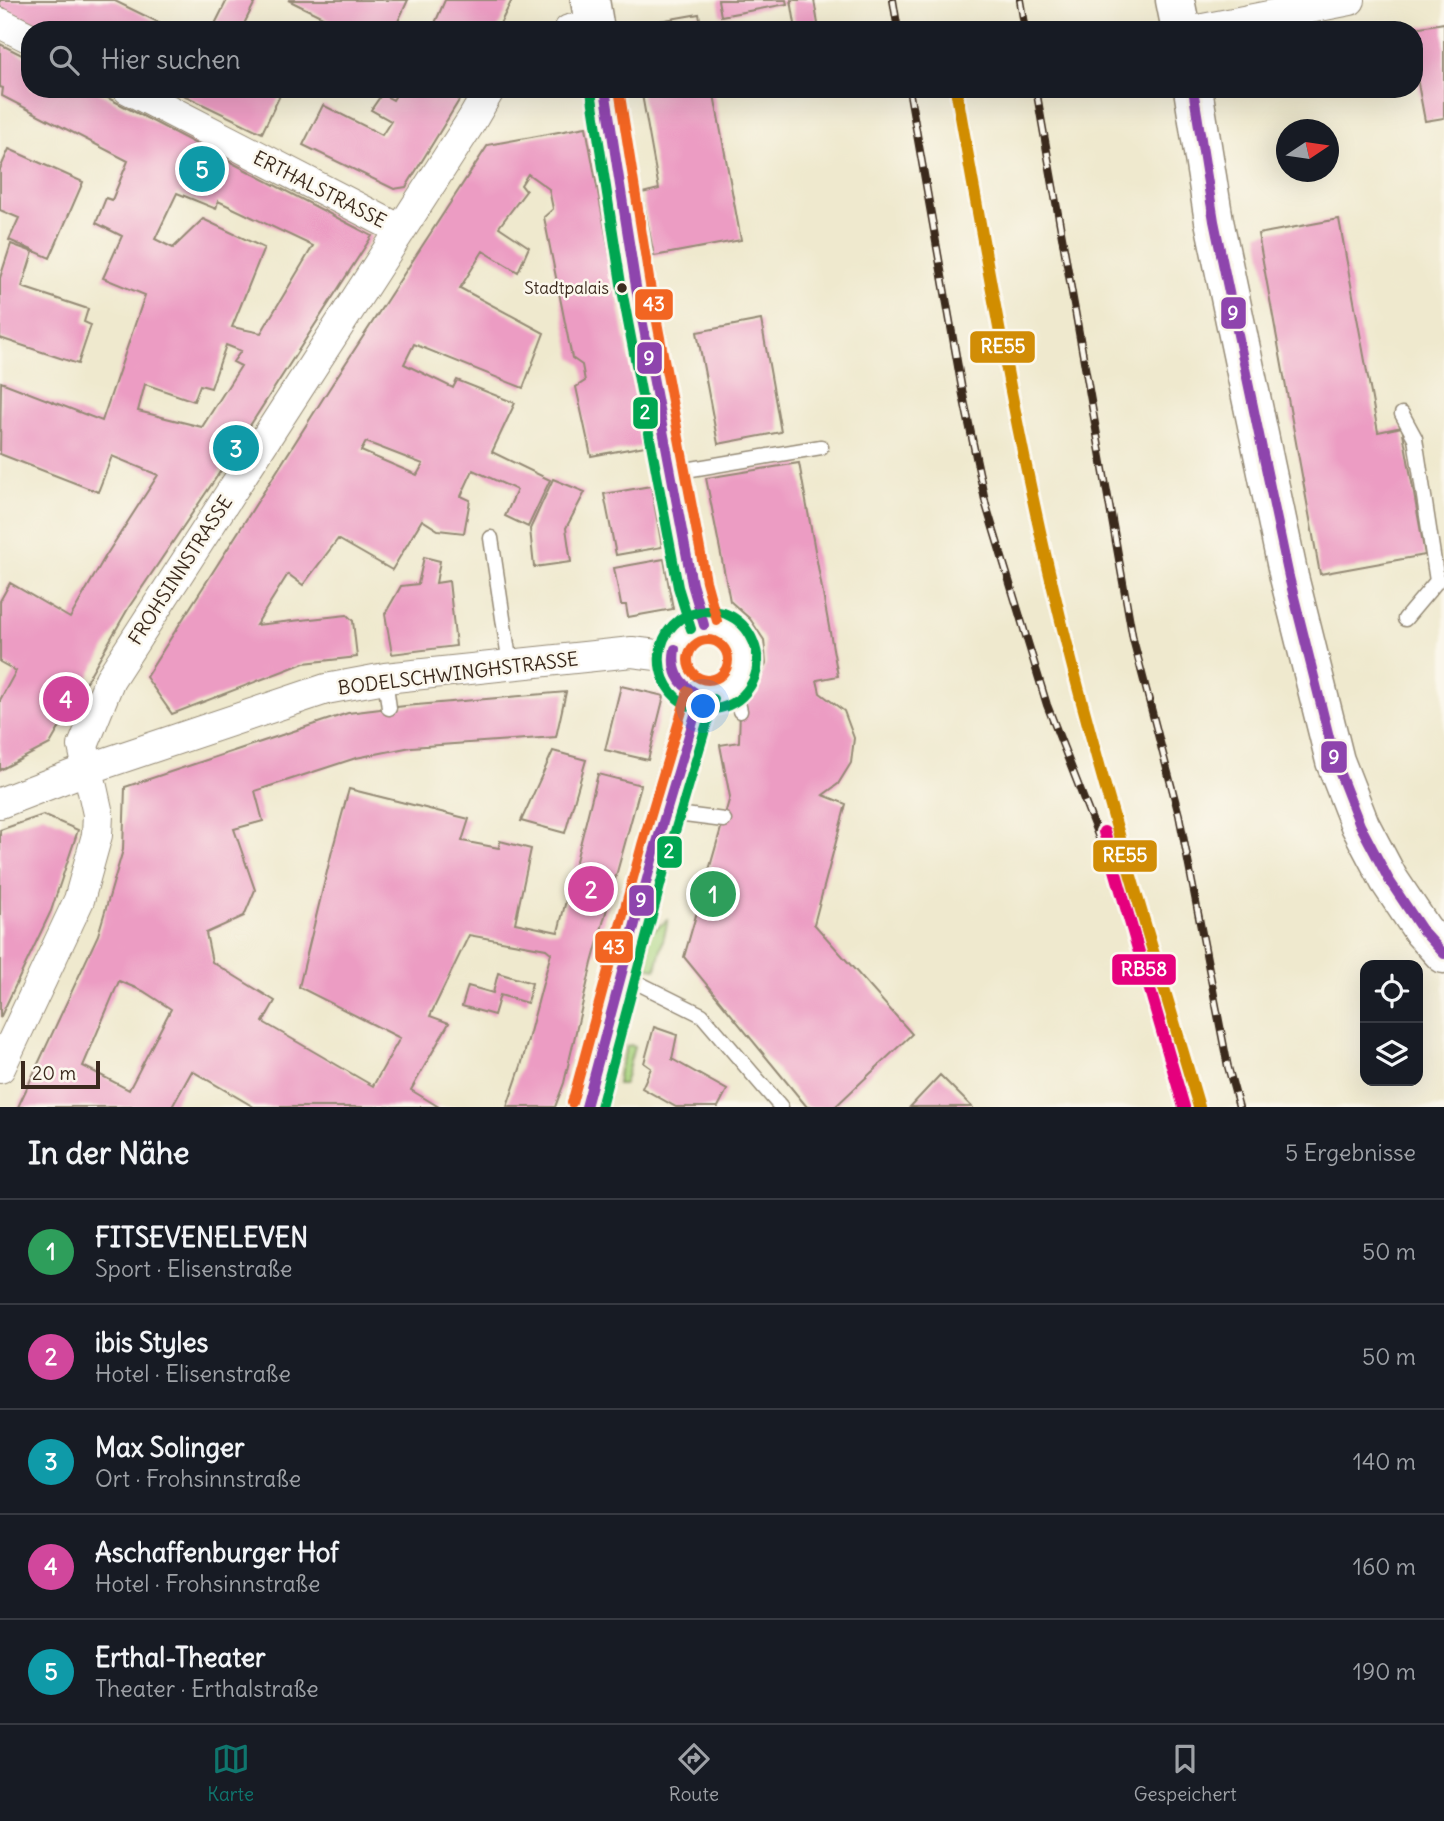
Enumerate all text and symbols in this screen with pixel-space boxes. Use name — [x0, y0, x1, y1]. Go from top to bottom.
search box — [21, 21, 1423, 98]
icon: search — [45, 41, 83, 79]
text: Hier suchen — [101, 43, 241, 76]
north arrow — [1276, 119, 1339, 182]
pin: 5 — [179, 143, 225, 195]
street label: ERTHALSTRASSE — [249, 145, 391, 233]
place label: Stadtpalais — [524, 277, 609, 299]
marker: Stadtpalais — [615, 281, 629, 295]
line badge: 43 — [634, 288, 674, 321]
text: 43 — [643, 292, 665, 316]
line badge: 9 — [1220, 296, 1247, 330]
text: 9 — [1228, 301, 1239, 325]
line badge: RE55 — [969, 330, 1036, 364]
text: RE55 — [980, 334, 1026, 358]
line badge: 9 — [636, 341, 663, 375]
text: 9 — [644, 346, 655, 370]
line badge: 2 — [632, 396, 659, 430]
text: 2 — [640, 400, 650, 424]
pin: 3 — [213, 422, 259, 474]
street label: FROHSINNSTRASSE — [123, 491, 237, 649]
street label: BODELSCHWINGHSTRASSE — [337, 646, 579, 700]
pin: 4 — [43, 673, 89, 725]
your location — [686, 689, 720, 723]
line badge: 9 — [1320, 740, 1348, 774]
text: 9 — [1329, 745, 1340, 769]
line badge: 2 — [656, 835, 683, 869]
text: 2 — [664, 839, 674, 863]
line badge: RE55 — [1092, 839, 1158, 873]
text: RE55 — [1102, 843, 1148, 867]
pin: 2 — [568, 863, 614, 915]
pin: 1 — [690, 868, 736, 920]
line badge: 9 — [628, 884, 655, 917]
text: 9 — [636, 888, 647, 912]
line badge: 43 — [594, 930, 634, 964]
text: 43 — [603, 935, 625, 959]
line badge: RB58 — [1111, 953, 1177, 986]
text: RB58 — [1121, 957, 1167, 981]
map controls — [1360, 960, 1423, 1086]
button: locate — [1360, 960, 1423, 1023]
button: layers — [1360, 1023, 1423, 1086]
scale bar — [21, 1058, 100, 1090]
text: 20 m — [32, 1061, 76, 1085]
text: In der Nähe — [28, 1134, 190, 1172]
text: 5 Ergebnisse — [1285, 1138, 1416, 1167]
text: FITSEVENELEVEN — [95, 1221, 308, 1254]
text: 1 — [46, 1237, 56, 1266]
text: 50 m — [1362, 1237, 1416, 1266]
text: Sport · Elisenstraße — [95, 1254, 292, 1283]
text: ibis Styles — [95, 1326, 208, 1359]
text: 2 — [45, 1342, 57, 1371]
text: 50 m — [1362, 1342, 1416, 1371]
text: Hotel · Elisenstraße — [95, 1359, 291, 1388]
text: Max Solinger — [95, 1431, 245, 1464]
text: 3 — [44, 1447, 58, 1476]
text: 140 m — [1353, 1447, 1416, 1476]
text: Ort · Frohsinnstraße — [95, 1464, 301, 1493]
text: Aschaffenburger Hof — [95, 1536, 339, 1569]
text: 4 — [44, 1552, 58, 1581]
text: 160 m — [1353, 1552, 1416, 1581]
text: Hotel · Frohsinnstraße — [95, 1569, 320, 1598]
text: Erthal-Theater — [95, 1641, 266, 1674]
text: 5 — [44, 1657, 58, 1686]
text: 190 m — [1353, 1657, 1416, 1686]
text: Theater · Erthalstraße — [95, 1674, 319, 1703]
tab: Karte — [207, 1740, 254, 1806]
tab: Route — [669, 1740, 719, 1806]
tab: Gespeichert — [1134, 1740, 1237, 1806]

